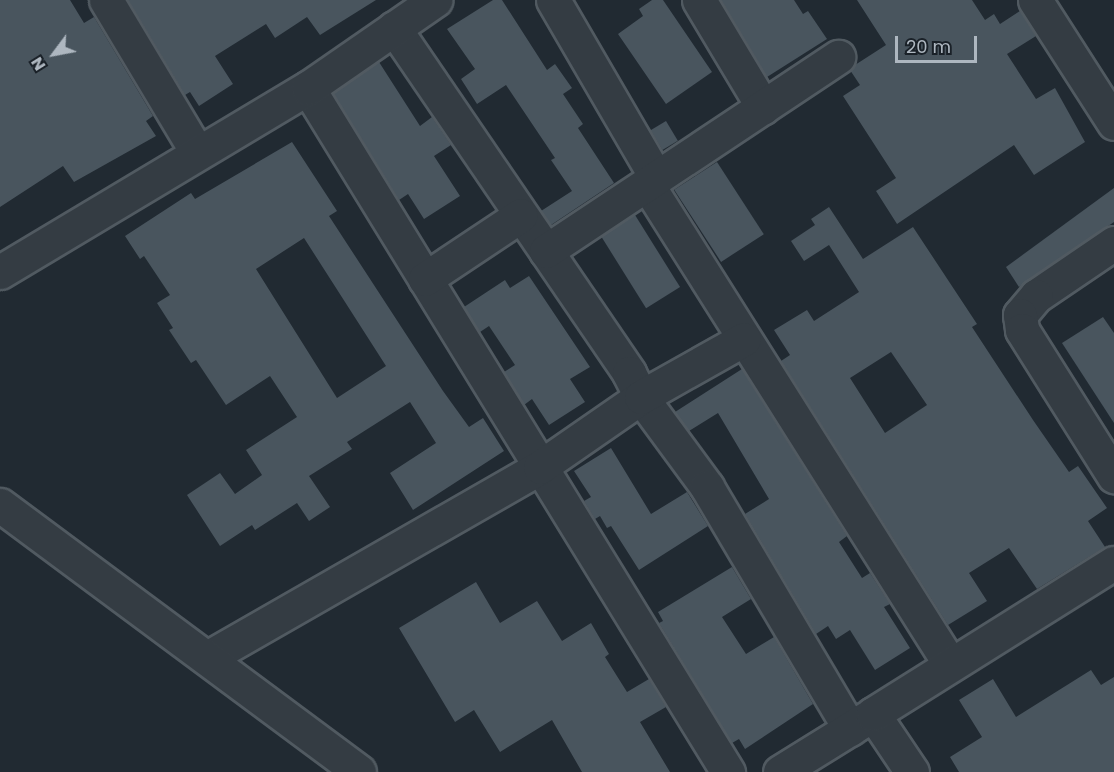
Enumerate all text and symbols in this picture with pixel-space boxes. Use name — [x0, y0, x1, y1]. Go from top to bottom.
north arrow — [24, 24, 84, 84]
scale bar — [898, 24, 980, 62]
text: 20 m — [906, 34, 951, 59]
text: N — [25, 53, 51, 75]

